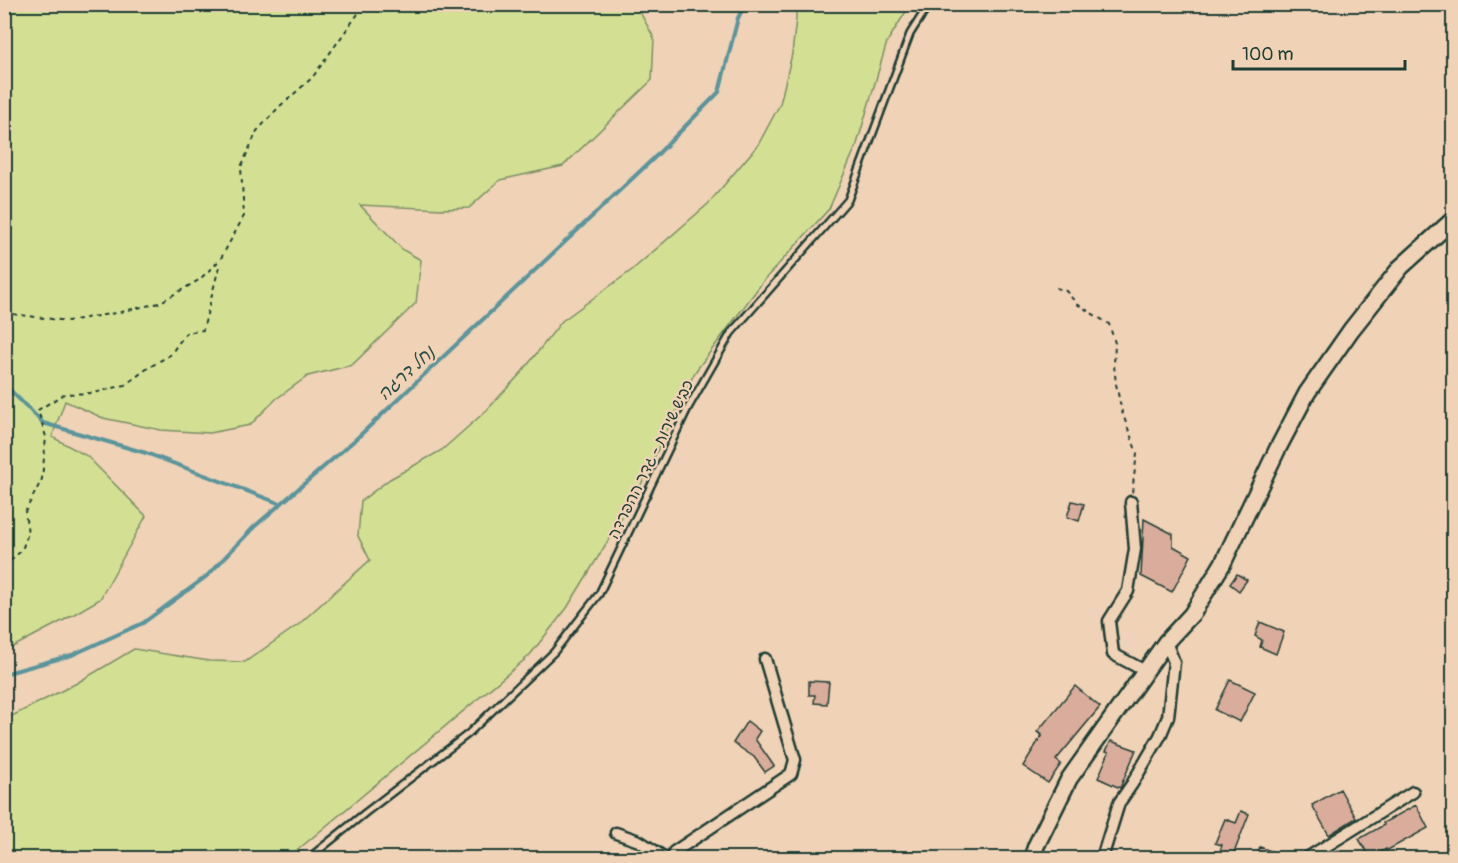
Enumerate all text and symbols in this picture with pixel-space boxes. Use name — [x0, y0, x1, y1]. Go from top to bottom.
scale bar — [1233, 33, 1406, 71]
text: 100 m — [1242, 43, 1294, 66]
water label: נחל דרגה — [373, 340, 441, 406]
street label: כביש שירות - גדר ההפרדה — [604, 377, 698, 542]

